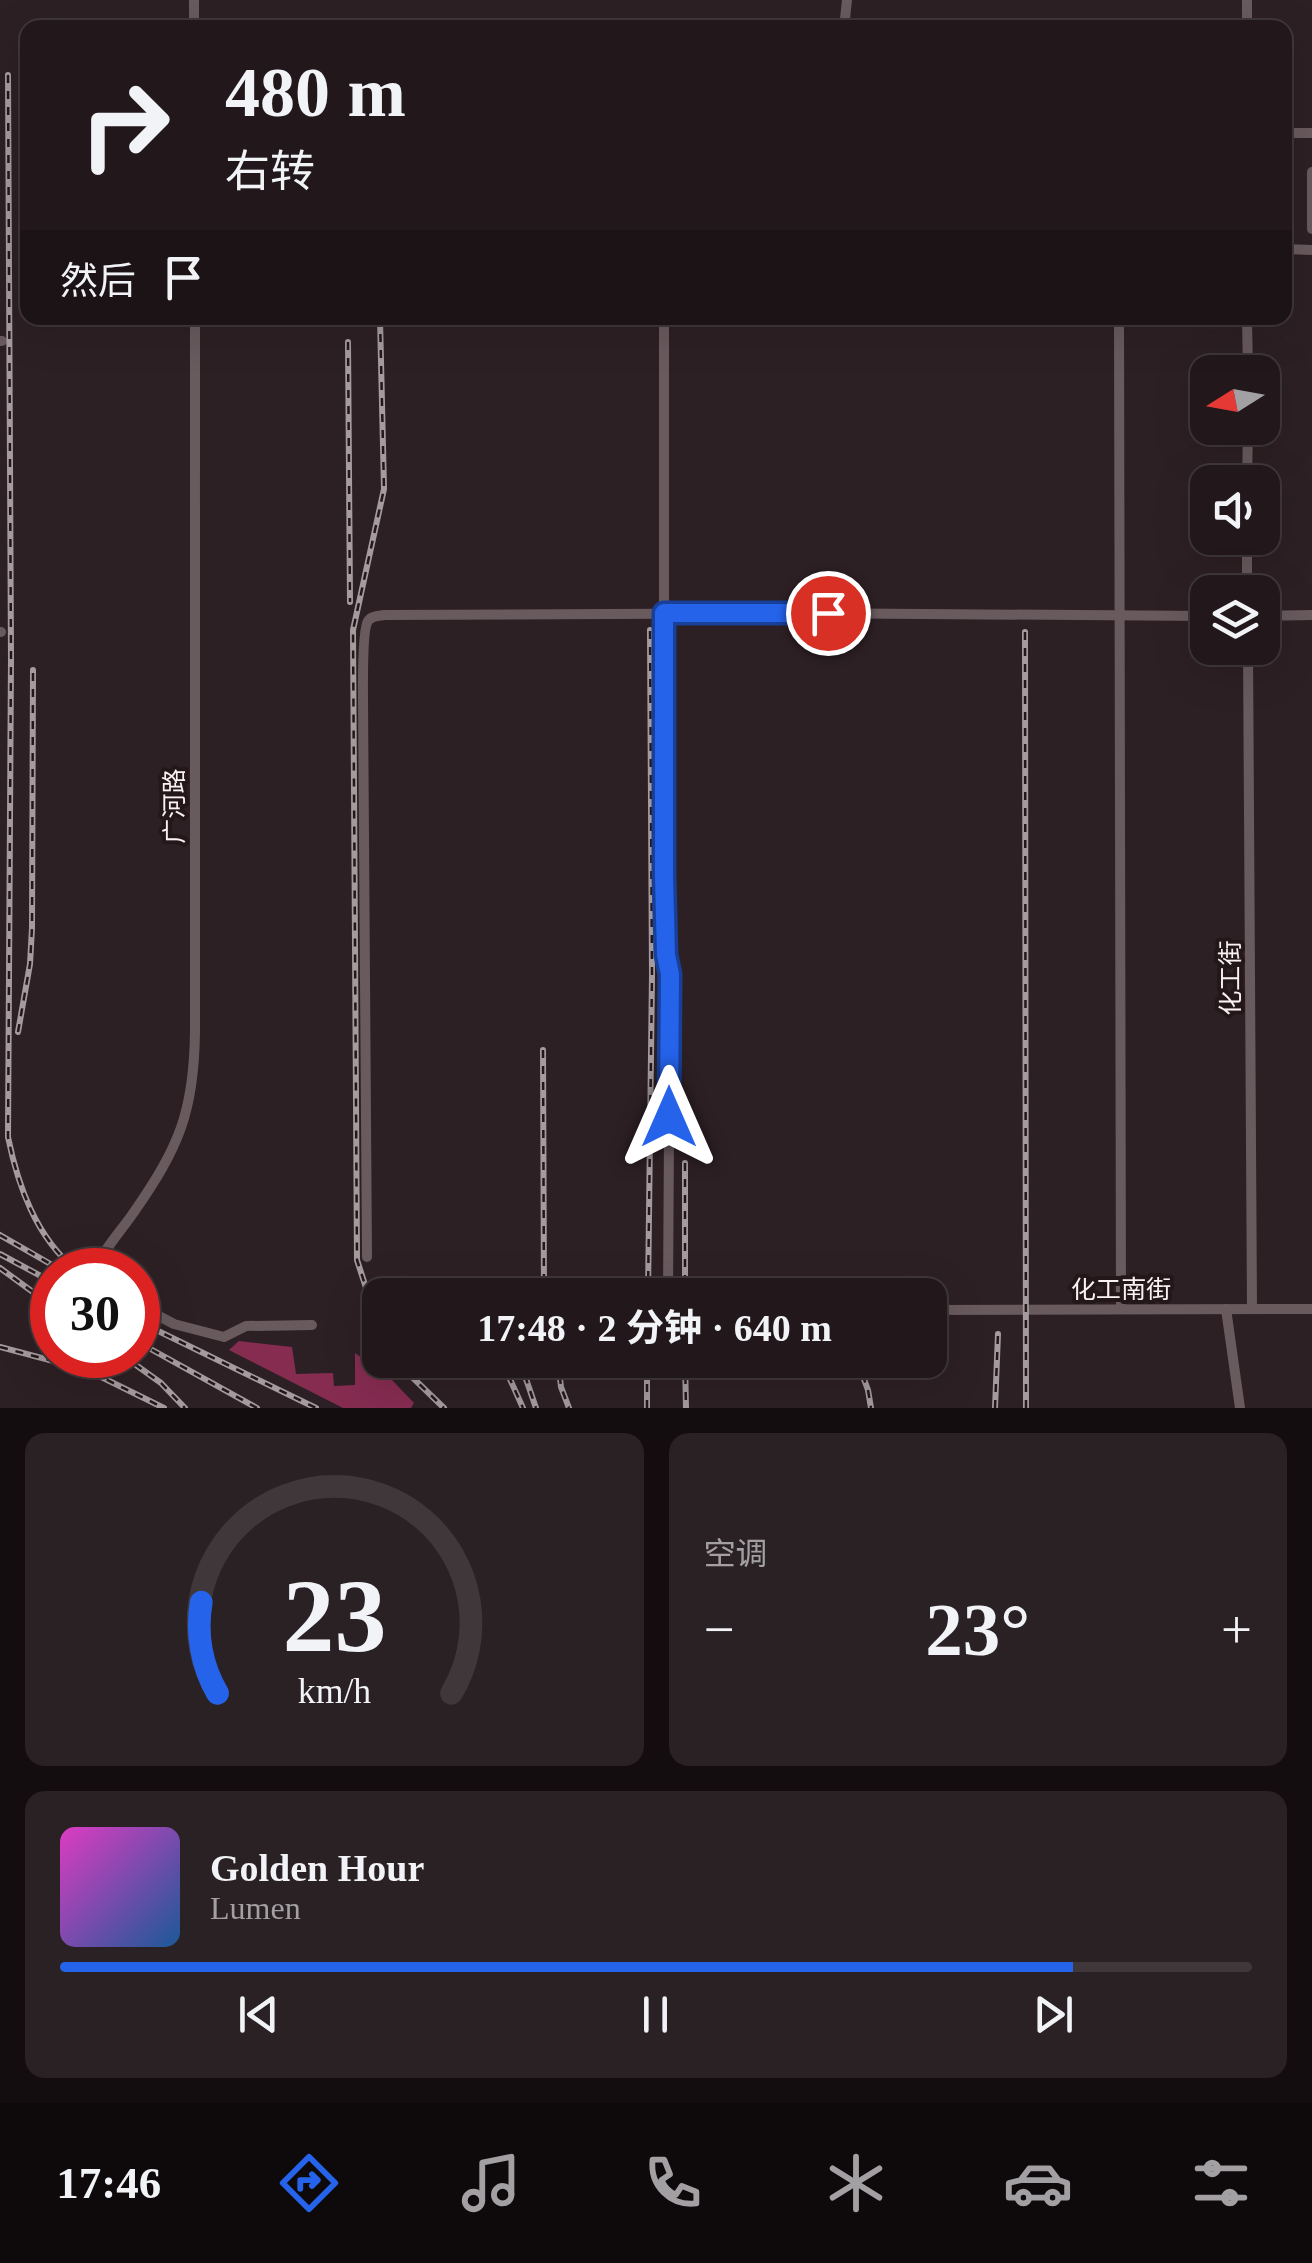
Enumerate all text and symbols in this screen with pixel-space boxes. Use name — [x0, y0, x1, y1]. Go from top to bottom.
text: 480 m — [225, 54, 406, 131]
icon: right — [60, 60, 190, 190]
text: 右转 — [225, 147, 315, 197]
icon: arrive — [156, 250, 211, 305]
text: 然后 — [60, 260, 136, 302]
north arrow — [1190, 355, 1280, 445]
map controls — [1190, 355, 1280, 665]
button: sound — [1190, 465, 1280, 555]
pin — [786, 571, 871, 656]
button: layers — [1190, 575, 1280, 665]
icon: arrive — [801, 586, 856, 641]
street label: 广河路 — [161, 768, 188, 844]
street label: 化工街 — [1217, 940, 1244, 1016]
position arrow — [617, 1065, 721, 1169]
speed limit sign: 30 — [30, 1248, 160, 1378]
street label: 化工南街 — [1071, 1276, 1171, 1303]
text: 17:48 · 2 分钟 · 640 m — [477, 1307, 832, 1349]
text: 空调 — [704, 1536, 768, 1572]
text: 23 — [282, 1558, 386, 1673]
text: 23° — [925, 1588, 1030, 1671]
text: − — [704, 1599, 735, 1660]
text: + — [1221, 1599, 1252, 1660]
text: km/h — [298, 1671, 371, 1711]
text: Golden Hour — [210, 1847, 424, 1889]
text: Lumen — [210, 1890, 301, 1926]
icon: previous — [231, 1987, 286, 2042]
icon: pause — [628, 1987, 683, 2042]
icon: next — [1026, 1987, 1081, 2042]
icon: directions — [274, 2148, 344, 2218]
icon: music — [456, 2148, 526, 2218]
icon: phone — [638, 2148, 708, 2218]
icon: climate — [821, 2148, 891, 2218]
icon: car — [1003, 2148, 1073, 2218]
icon: filters — [1186, 2148, 1256, 2218]
text: 17:46 — [56, 2158, 161, 2208]

